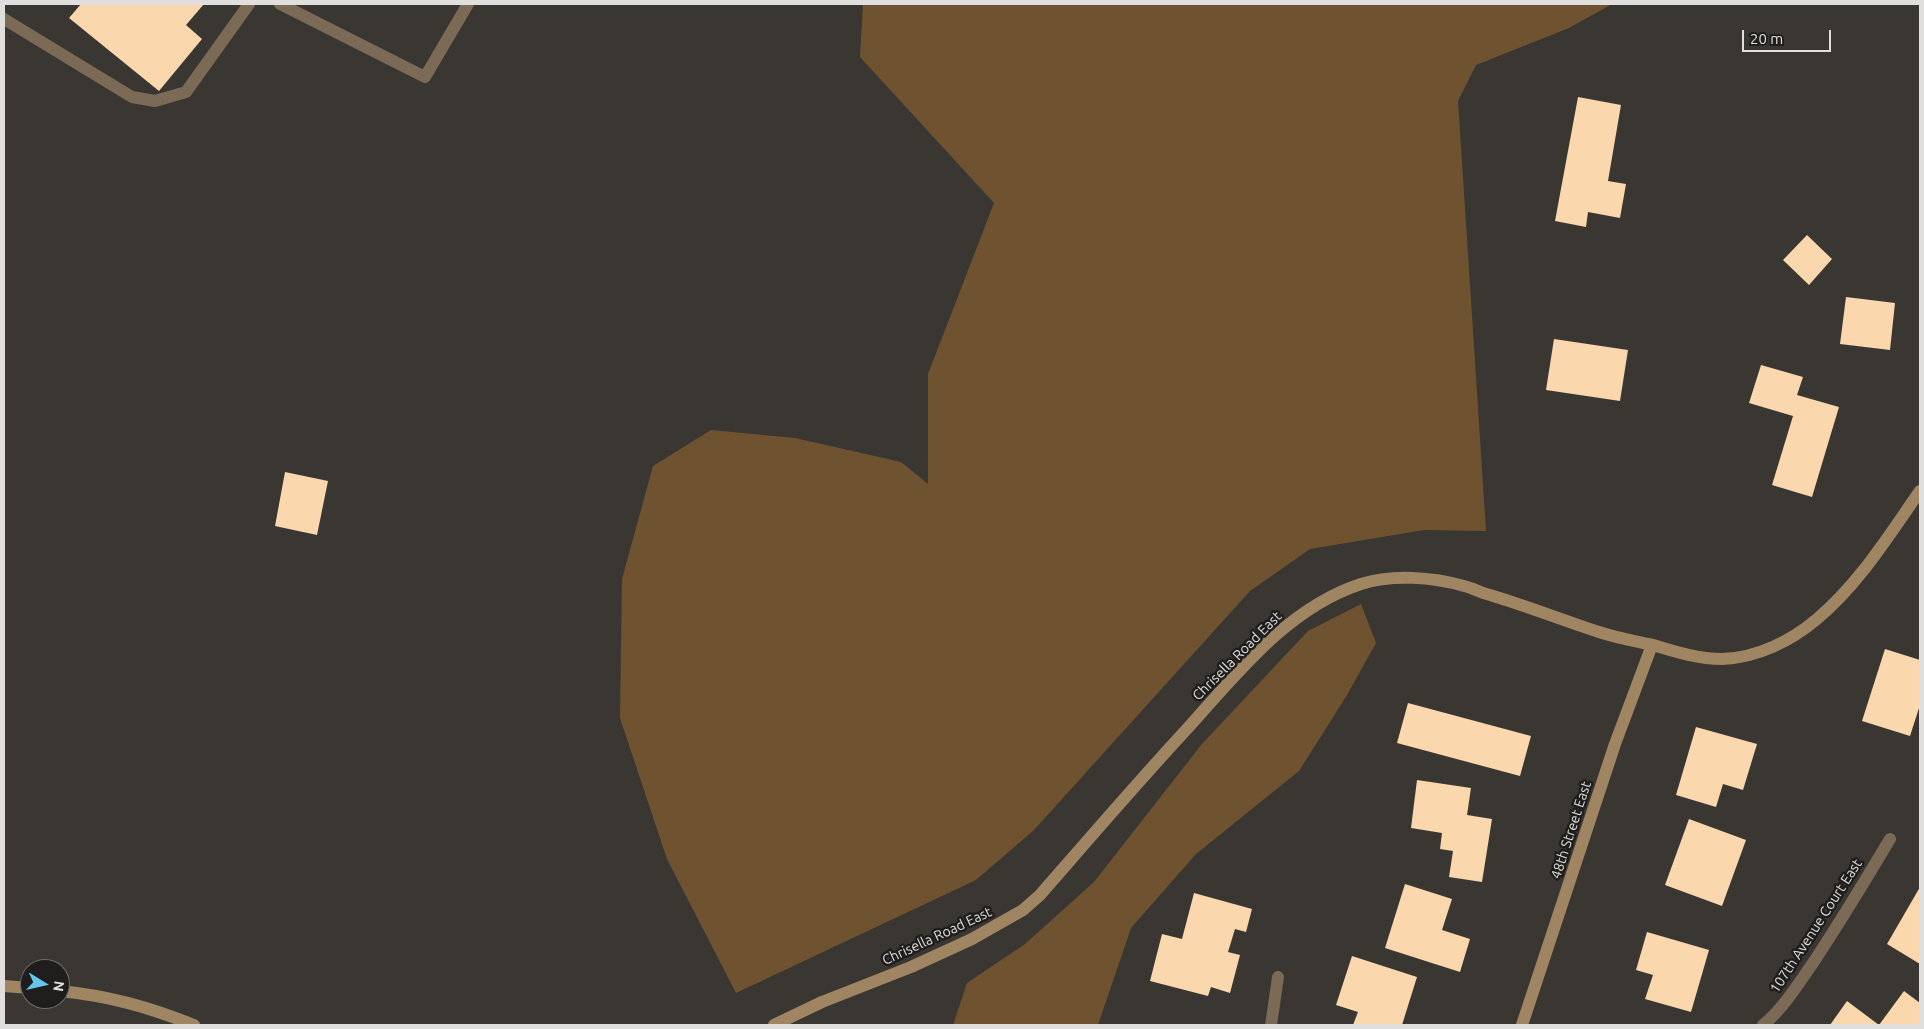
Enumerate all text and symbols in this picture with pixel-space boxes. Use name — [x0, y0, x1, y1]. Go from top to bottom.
scale bar — [1744, 20, 1833, 52]
text: 20 m — [1750, 30, 1783, 47]
street label: Chrisella Road East — [1189, 608, 1285, 704]
street label: 48th Street East — [1547, 779, 1595, 881]
street label: 107th Avenue Court East — [1766, 856, 1866, 996]
street label: Chrisella Road East — [880, 903, 994, 969]
north arrow — [20, 959, 70, 1009]
text: N — [50, 980, 68, 993]

